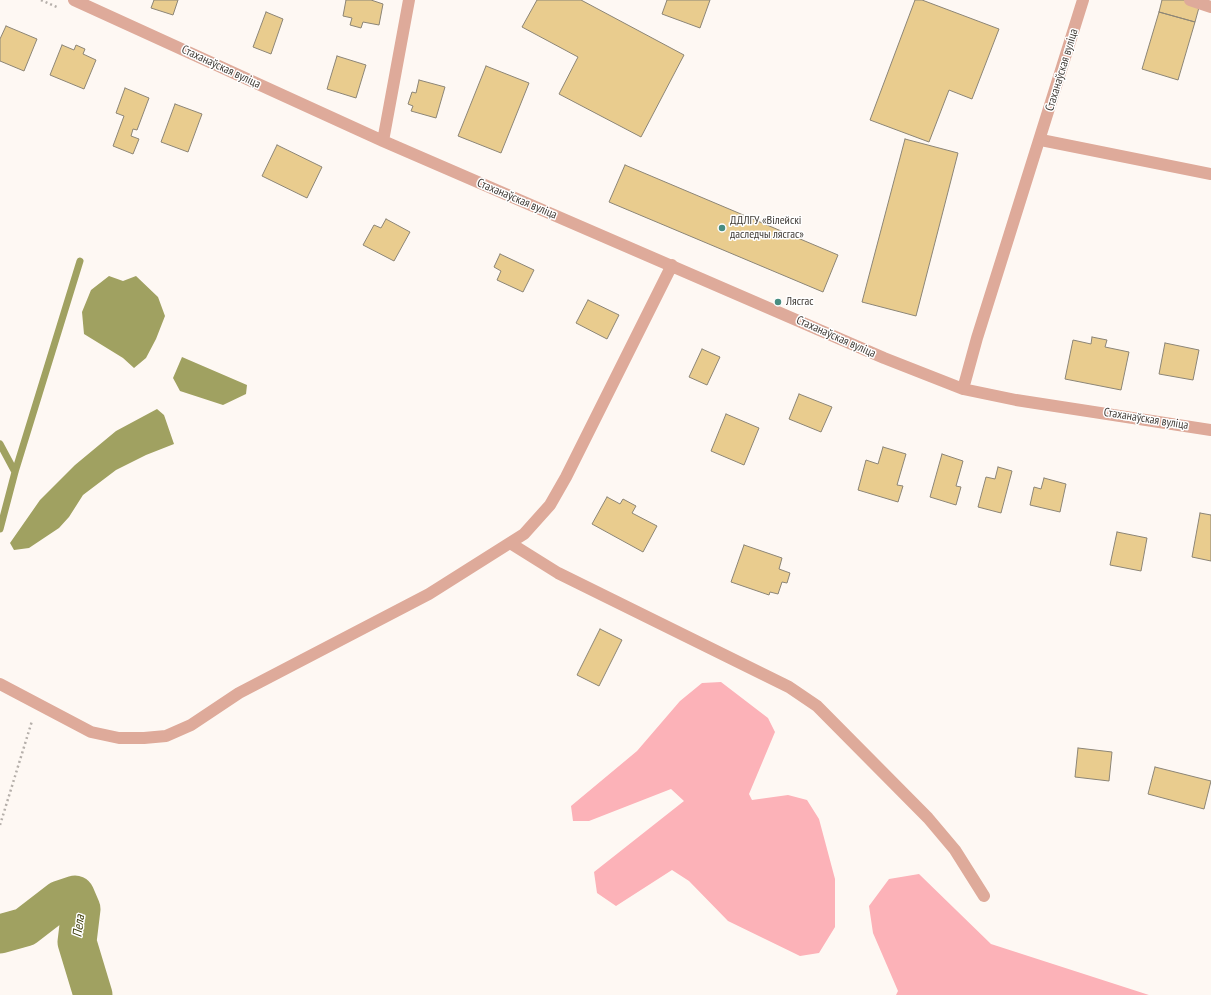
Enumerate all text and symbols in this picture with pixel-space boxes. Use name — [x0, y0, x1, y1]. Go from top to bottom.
street label: Стаханаўская вуліца — [1043, 27, 1081, 113]
street label: Стаханаўская вуліца — [179, 42, 263, 92]
street label: Стаханаўская вуліца — [475, 176, 559, 222]
place label: ДДЛГУ «Вілейскі даследчы лясгас» — [730, 214, 804, 242]
marker: ДДЛГУ «Вілейскі даследчы лясгас» — [717, 223, 727, 233]
place label: Лясгас — [786, 295, 814, 309]
marker: Лясгас — [773, 297, 783, 307]
street label: Стаханаўская вуліца — [794, 313, 878, 361]
street label: Стаханаўская вуліца — [1103, 405, 1189, 433]
water label: Пела — [70, 914, 88, 938]

